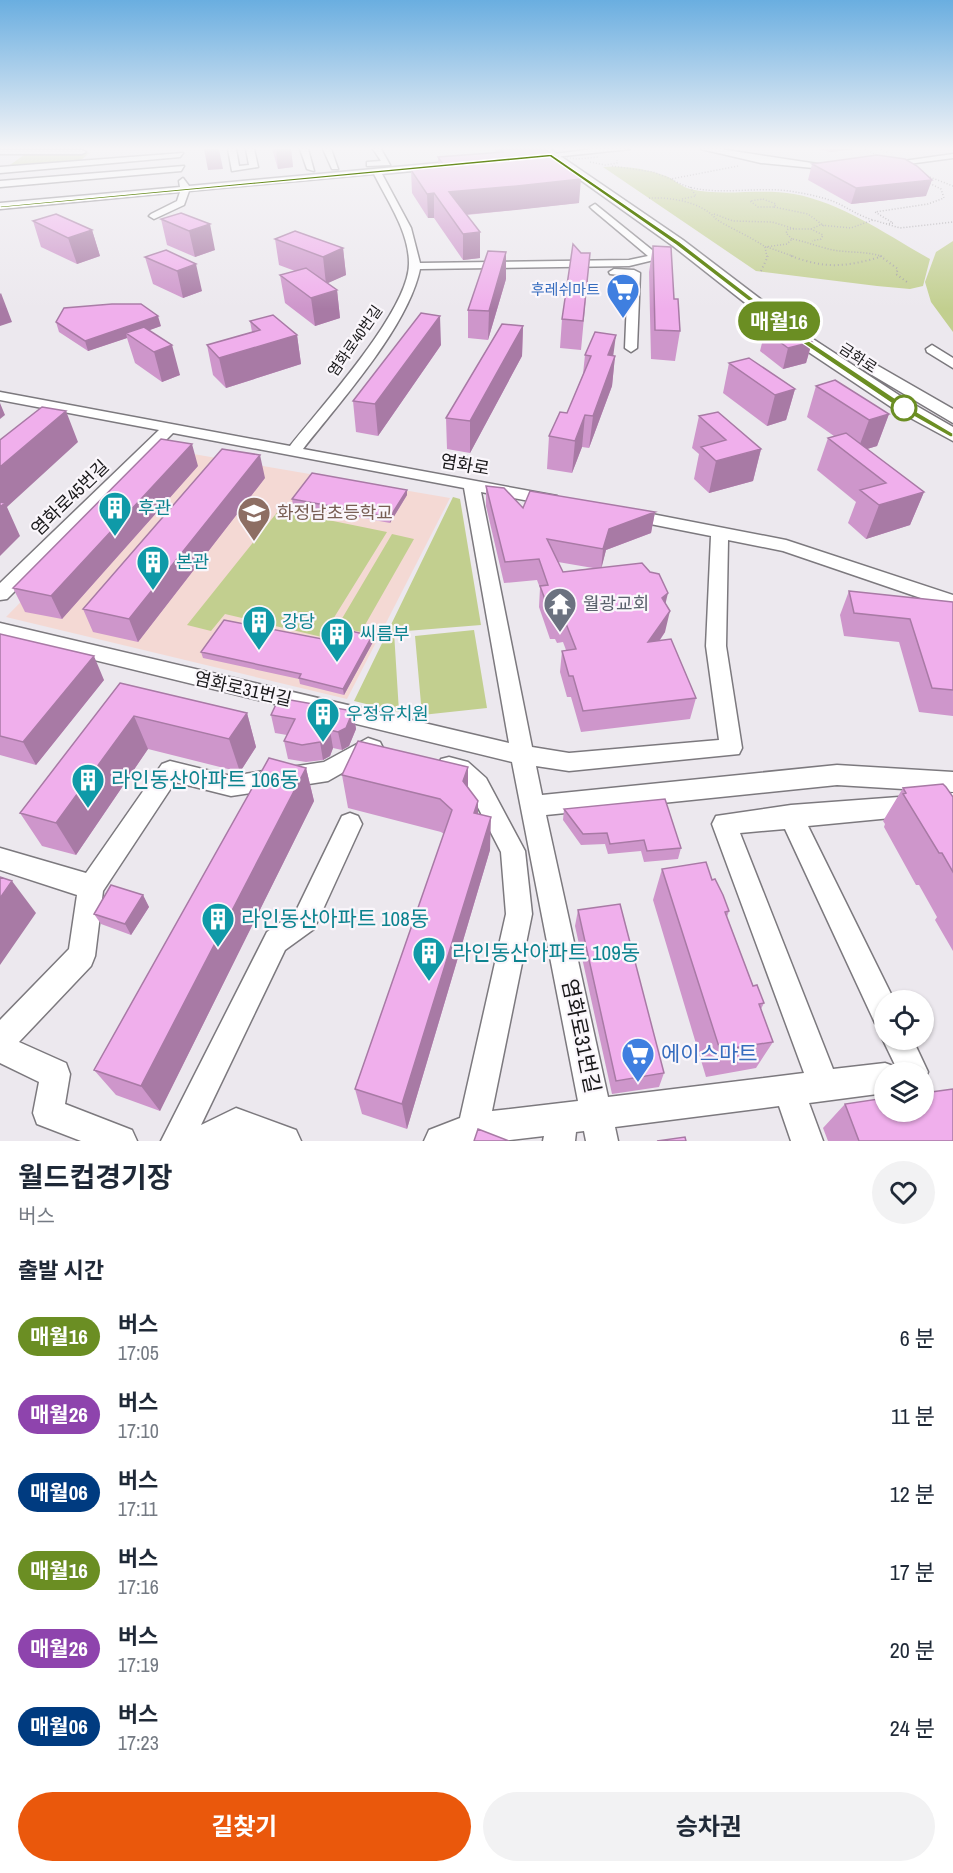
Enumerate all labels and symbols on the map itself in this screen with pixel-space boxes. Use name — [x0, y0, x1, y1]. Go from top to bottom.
supermarket icon: 후레쉬마트 — [605, 272, 641, 319]
place label: 후레쉬마트 — [531, 279, 600, 300]
street label: 염화로40번길 — [322, 301, 387, 381]
line badge: 매월16 — [737, 302, 821, 340]
street label: 금화로 — [835, 337, 881, 378]
unlabelled marker — [891, 395, 917, 421]
street label: 염화로 — [438, 448, 492, 481]
street label: 염화로45번길 — [25, 454, 114, 541]
building icon: 후관 — [97, 490, 133, 537]
place label: 후관 — [138, 495, 172, 520]
school or university icon: 화정남초등학교 — [236, 495, 272, 542]
place label: 화정남초등학교 — [277, 500, 393, 525]
building icon: 본관 — [135, 544, 171, 591]
place label: 본관 — [176, 549, 210, 574]
temple icon: 월광교회 — [542, 586, 578, 633]
place label: 월광교회 — [583, 591, 649, 616]
building icon: 강당 — [241, 604, 277, 651]
place label: 강당 — [282, 609, 315, 634]
building icon: 씨름부 — [319, 616, 355, 663]
place label: 씨름부 — [360, 621, 410, 646]
street label: 염화로31번길 — [192, 665, 294, 712]
building icon: 우정유치원 — [305, 696, 341, 743]
place label: 우정유치원 — [346, 701, 429, 726]
building icon: 라인동산아파트 106동 — [70, 762, 106, 809]
place label: 라인동산아파트 106동 — [111, 765, 299, 794]
building icon: 라인동산아파트 108동 — [200, 901, 236, 948]
place label: 라인동산아파트 108동 — [241, 904, 429, 933]
building icon: 라인동산아파트 109동 — [411, 935, 447, 982]
place label: 라인동산아파트 109동 — [452, 938, 640, 967]
street label: 염화로31번길 — [555, 976, 608, 1096]
supermarket icon: 에이스마트 — [620, 1036, 656, 1083]
place label: 에이스마트 — [661, 1039, 758, 1068]

